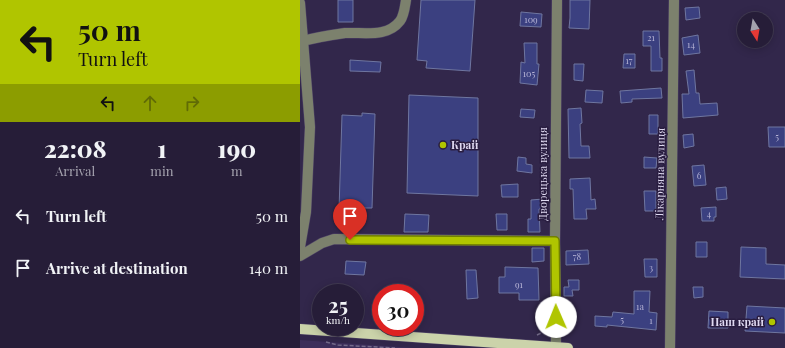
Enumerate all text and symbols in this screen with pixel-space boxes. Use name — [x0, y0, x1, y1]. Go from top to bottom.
text: 50 m — [78, 11, 141, 48]
north arrow — [737, 12, 773, 48]
map controls — [737, 12, 773, 48]
house number: 109 — [524, 13, 538, 25]
icon: left — [12, 16, 64, 68]
house number: 21 — [647, 31, 655, 43]
house number: 14 — [687, 38, 695, 50]
text: Turn left — [78, 47, 148, 71]
house number: 17 — [626, 54, 633, 66]
house number: 105 — [523, 67, 535, 79]
icon: left — [97, 92, 119, 114]
icon: ahead — [139, 92, 161, 114]
icon: right — [181, 92, 203, 114]
street label: Дворецька вулиця — [535, 127, 550, 221]
street label: Лікарняна вулиця — [651, 128, 668, 221]
house number: 5 — [775, 130, 779, 142]
text: 22:08 — [44, 132, 106, 164]
text: 1 — [157, 132, 167, 164]
text: 190 — [217, 132, 256, 164]
place label: Край — [451, 137, 478, 152]
marker: Край — [438, 140, 448, 150]
text: Arrival — [55, 162, 95, 179]
text: min — [150, 162, 173, 179]
text: m — [231, 162, 243, 179]
house number: 6 — [697, 169, 702, 181]
pin — [333, 199, 367, 240]
icon: left — [12, 205, 34, 227]
icon: arrive — [339, 205, 361, 227]
text: Turn left — [46, 206, 107, 226]
text: 50 m — [256, 206, 288, 226]
house number: 4 — [707, 207, 712, 219]
house number: 78 — [573, 250, 581, 262]
icon: arrive — [12, 257, 34, 279]
text: Arrive at destination — [46, 258, 188, 278]
text: 140 m — [249, 258, 288, 278]
house number: 3 — [649, 261, 653, 273]
house number: 91 — [515, 278, 524, 290]
speed limit sign: 30 — [372, 284, 424, 336]
text: 25 — [328, 291, 348, 318]
position arrow — [535, 296, 577, 338]
house number: 1а — [636, 300, 644, 312]
text: km/h — [326, 313, 350, 327]
house number: 5 — [620, 313, 624, 325]
house number: 1 — [649, 314, 653, 326]
place label: Наш край — [711, 314, 764, 329]
marker: Наш край — [767, 317, 777, 327]

